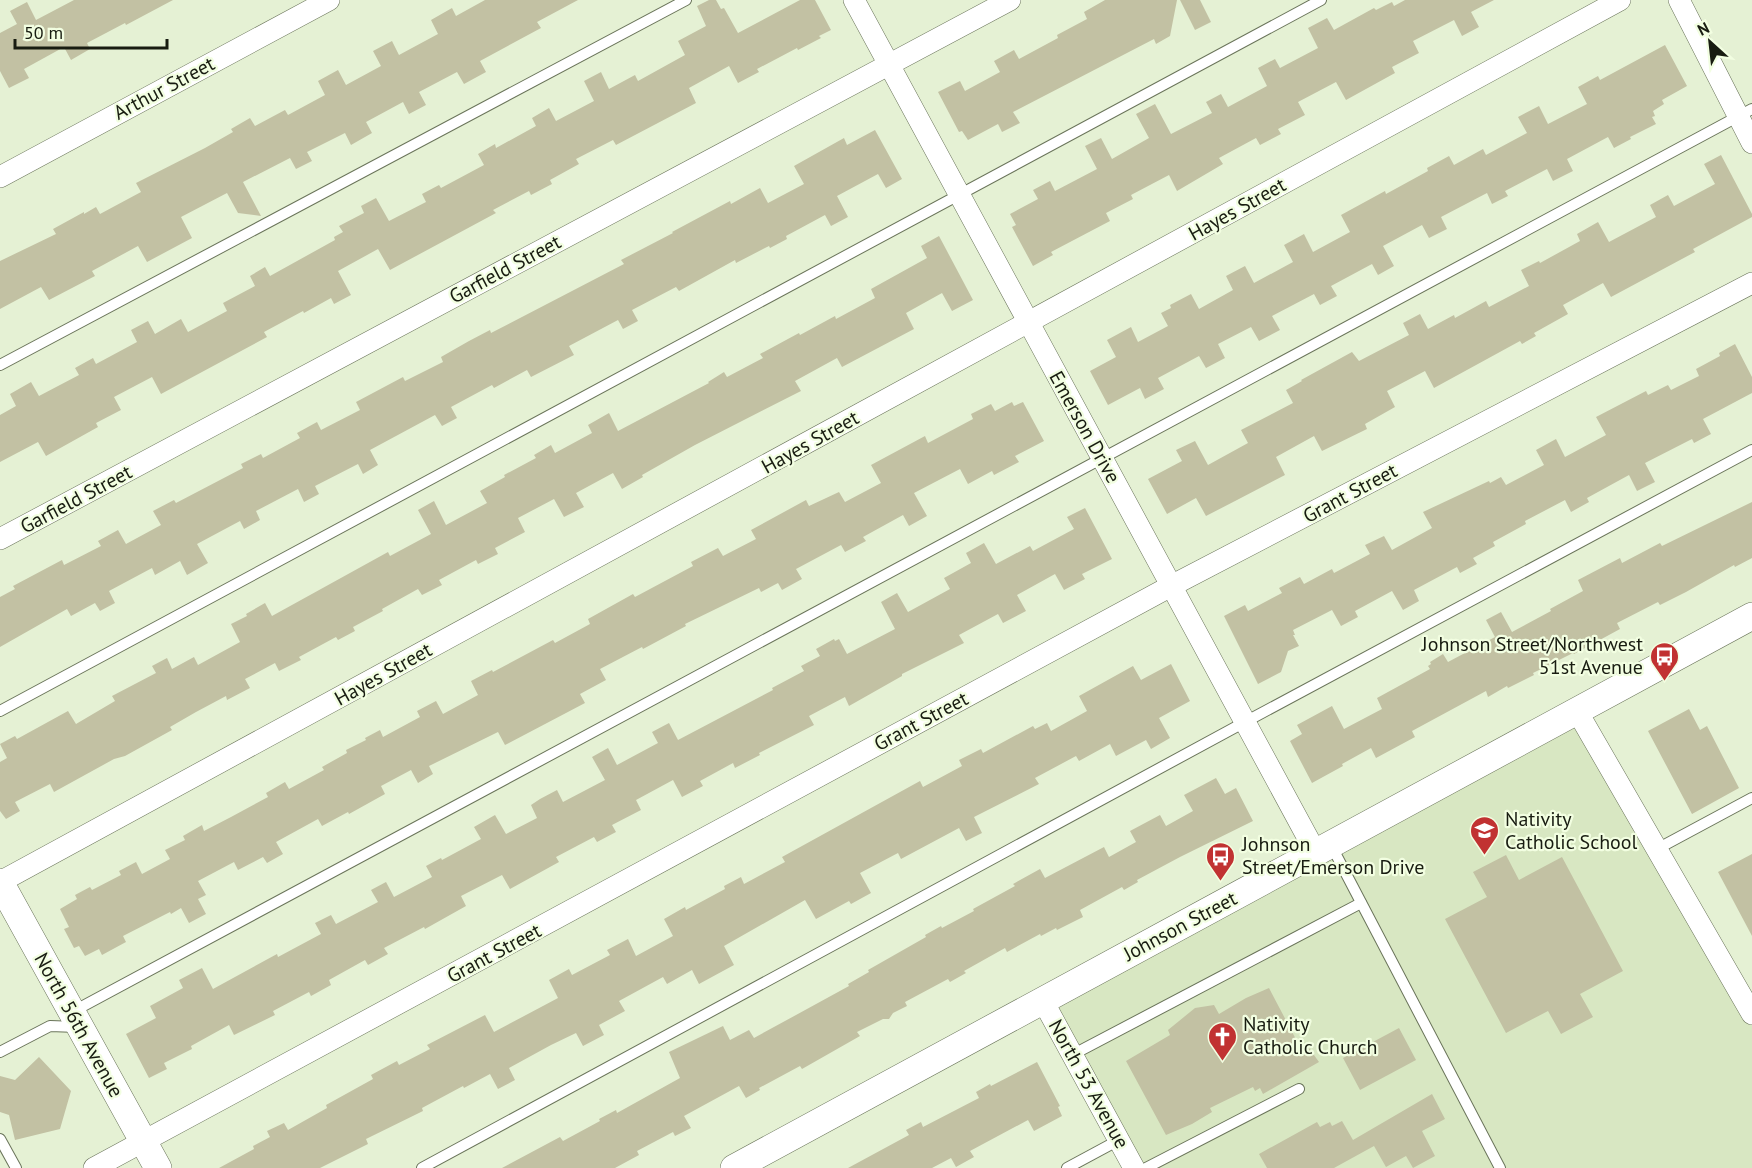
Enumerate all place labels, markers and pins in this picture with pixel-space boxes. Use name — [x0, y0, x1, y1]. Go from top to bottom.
place label: Johnson Street/Northwest 51st Avenue — [1421, 631, 1643, 680]
bus stop icon: Johnson Street/Northwest 51st Avenue — [1648, 640, 1680, 682]
place label: Nativity Catholic School — [1505, 806, 1638, 855]
school or university icon: Nativity Catholic School — [1468, 814, 1500, 856]
place label: Johnson Street/Emerson Drive — [1241, 831, 1424, 880]
bus stop icon: Johnson Street/Emerson Drive — [1205, 840, 1237, 882]
place label: Nativity Catholic Church — [1243, 1011, 1377, 1060]
church icon: Nativity Catholic Church — [1206, 1020, 1238, 1062]

